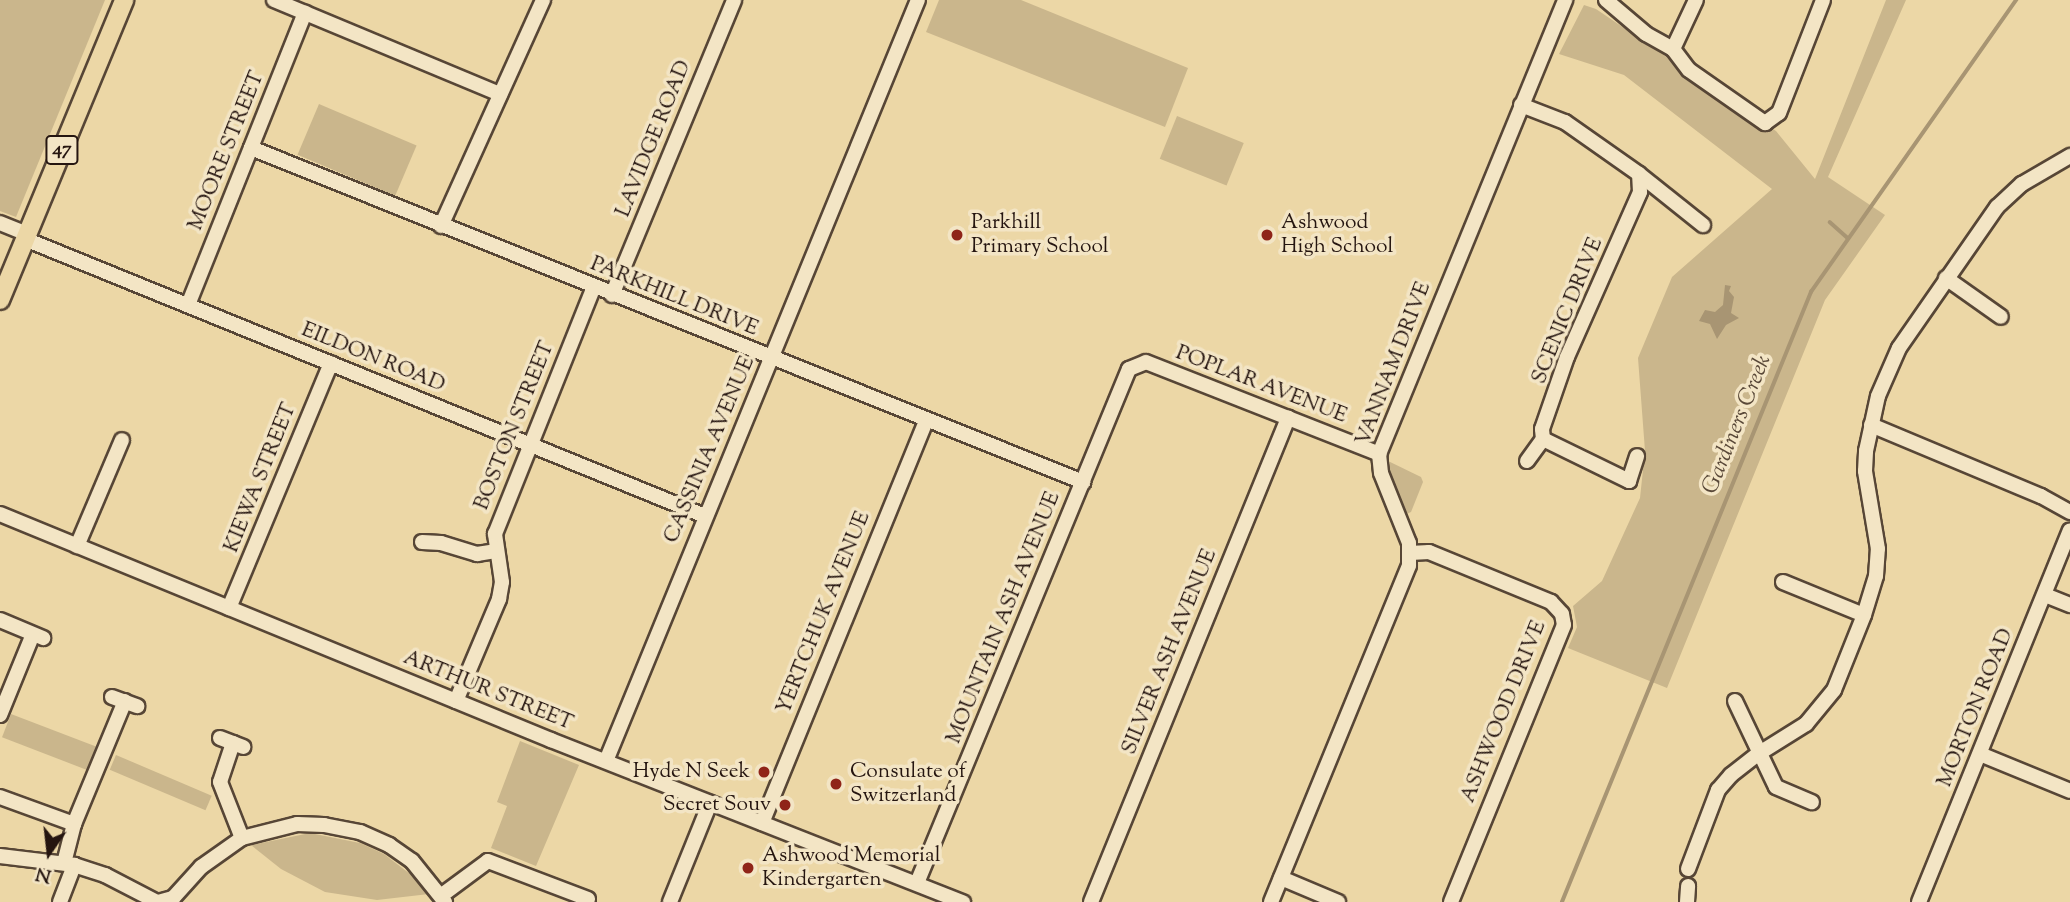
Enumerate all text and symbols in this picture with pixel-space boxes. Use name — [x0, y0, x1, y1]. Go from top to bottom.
street label: LAVIDGE ROAD — [611, 57, 697, 221]
street label: MOORE STREET — [184, 68, 270, 234]
road number: 47 — [44, 134, 80, 166]
place label: Parkhill Primary School — [971, 210, 1109, 260]
place label: Ashwood High School — [1281, 210, 1393, 260]
marker: Parkhill Primary School — [949, 227, 965, 243]
marker: Ashwood High School — [1259, 227, 1275, 243]
street label: SCENIC DRIVE — [1527, 234, 1609, 388]
street label: PARKHILL DRIVE — [586, 252, 762, 342]
street label: VANNAM DRIVE — [1351, 279, 1437, 449]
street label: EILDON ROAD — [297, 318, 449, 398]
street label: BOSTON STREET — [470, 338, 560, 514]
street label: POPLAR AVENUE — [1172, 341, 1350, 429]
water label: Gardiners Creek — [1698, 351, 1778, 499]
street label: CASSINIA AVENUE — [659, 353, 761, 547]
street label: KIEWA STREET — [220, 400, 302, 556]
street label: MOUNTAIN ASH AVENUE — [942, 488, 1066, 748]
street label: YERTCHUK AVENUE — [772, 508, 876, 718]
street label: SILVER ASH AVENUE — [1117, 546, 1223, 758]
street label: ASHWOOD DRIVE — [1456, 617, 1552, 807]
street label: MORTON ROAD — [1933, 625, 2019, 791]
street label: ARTHUR STREET — [399, 645, 577, 737]
place label: Hyde N Seek — [633, 759, 750, 785]
place label: Consulate of Switzerland — [850, 759, 966, 809]
marker: Hyde N Seek — [756, 764, 772, 780]
marker: Consulate of Switzerland — [828, 776, 844, 792]
place label: Secret Souv — [663, 792, 771, 818]
marker: Secret Souv — [777, 797, 793, 813]
north arrow — [14, 818, 84, 888]
place label: Ashwood Memorial Kindergarten — [762, 843, 941, 893]
text: N — [33, 859, 54, 889]
marker: Ashwood Memorial Kindergarten — [740, 860, 756, 876]

